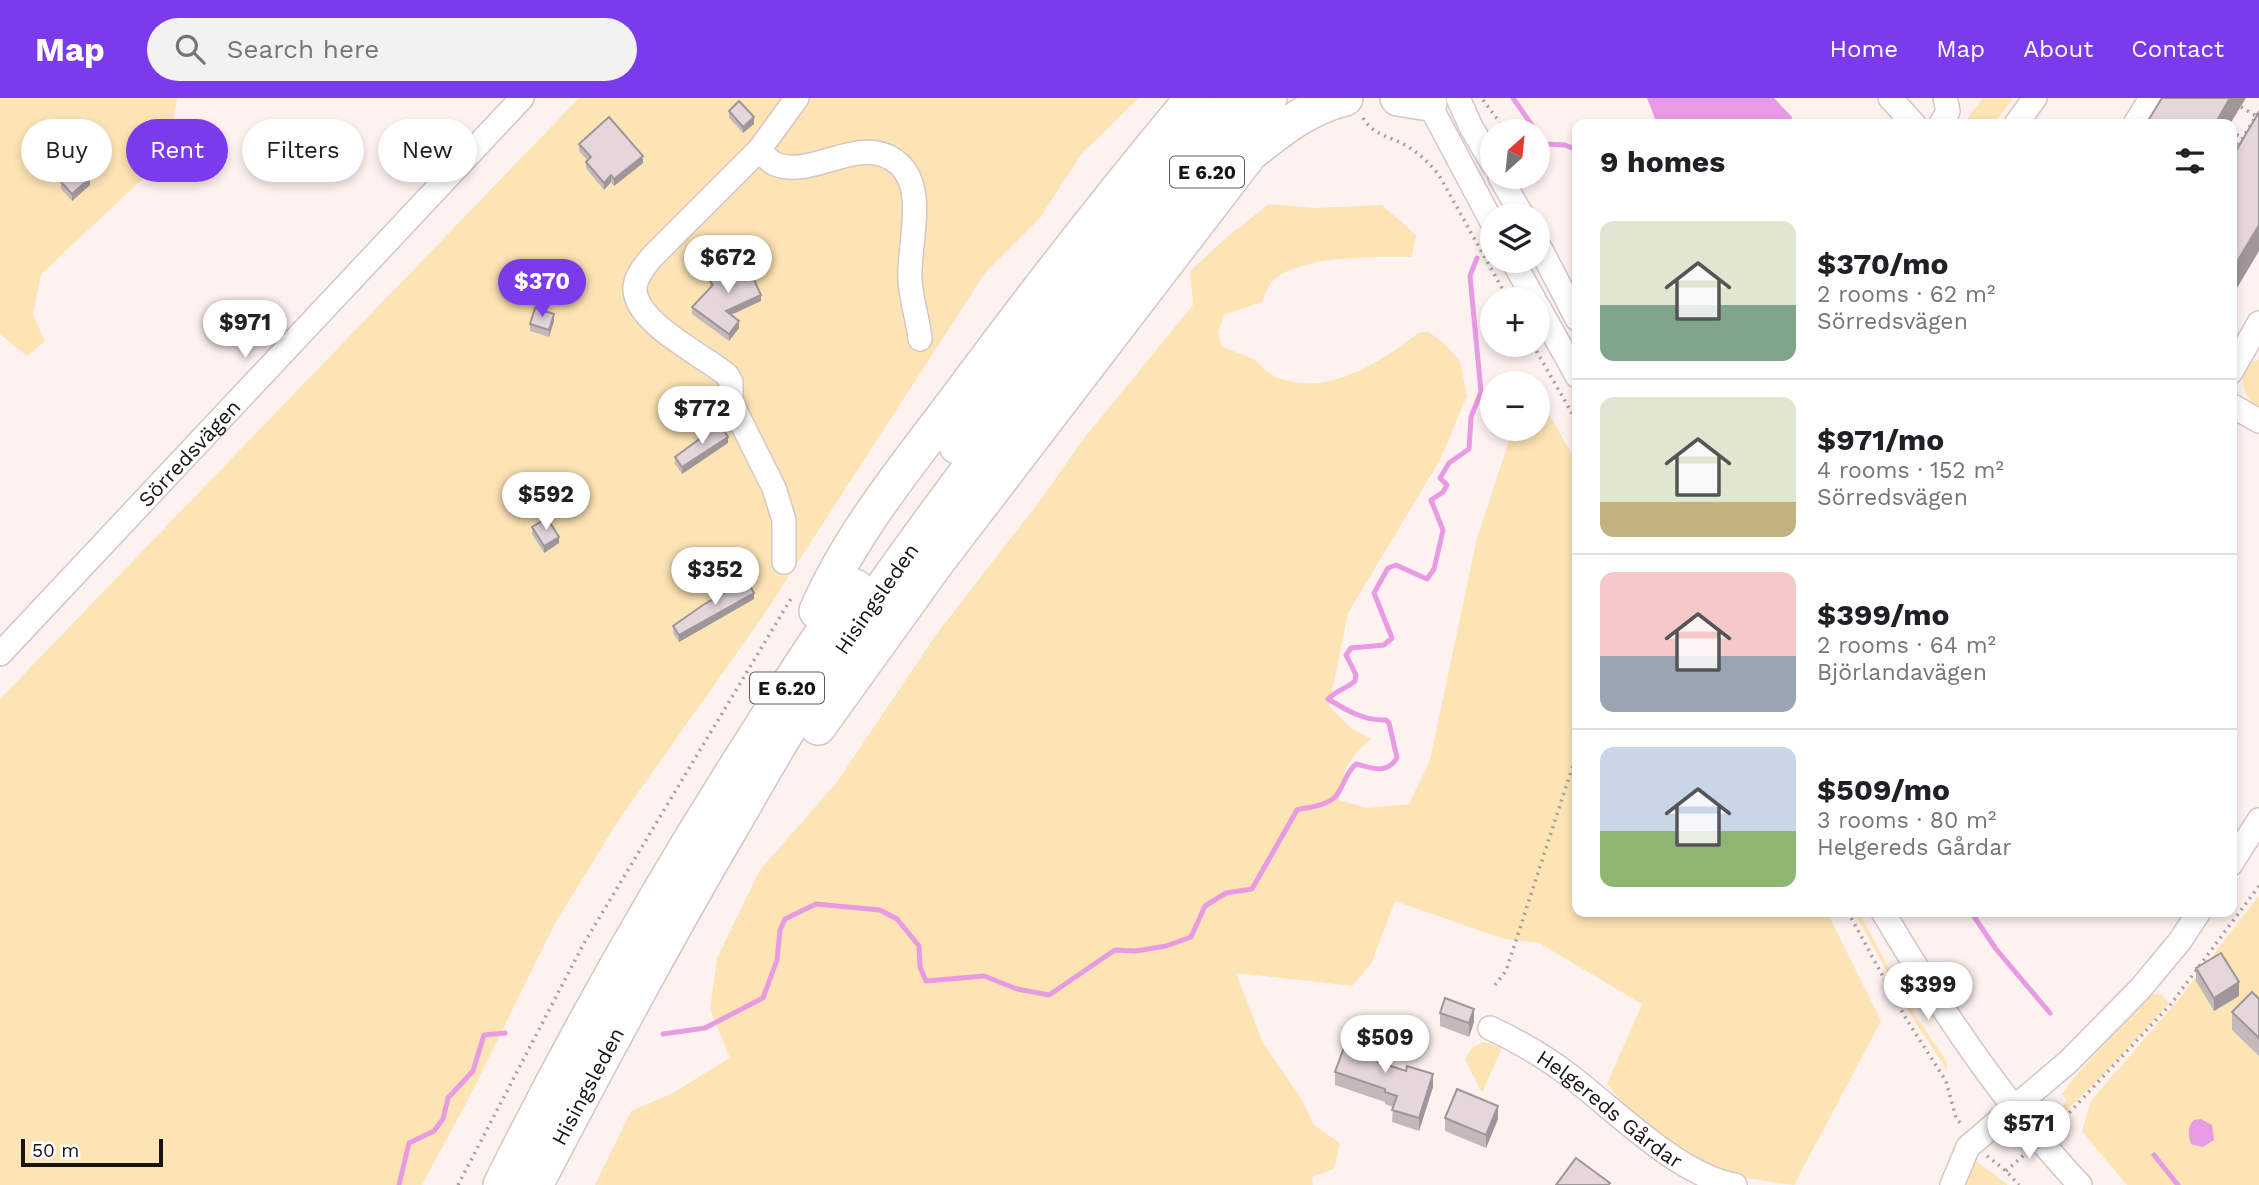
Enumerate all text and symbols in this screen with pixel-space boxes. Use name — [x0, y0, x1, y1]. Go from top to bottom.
search box — [147, 18, 637, 81]
text: Map — [35, 30, 105, 69]
icon: search — [171, 30, 209, 68]
text: Search here — [227, 34, 379, 64]
text: Home — [1830, 35, 1898, 63]
text: Map — [1936, 35, 1985, 63]
text: About — [2023, 35, 2093, 63]
text: Contact — [2131, 35, 2224, 63]
chip: Buy — [21, 119, 112, 182]
chip: Rent — [126, 119, 228, 182]
chip: Filters — [242, 119, 364, 182]
chip: New — [378, 119, 477, 182]
north arrow — [1480, 119, 1550, 189]
map controls — [1480, 119, 1550, 441]
icon: filters — [2171, 142, 2209, 180]
text: 9 homes — [1600, 144, 1725, 179]
road number: E 6.20 — [1170, 156, 1244, 188]
button: layers — [1480, 203, 1550, 273]
pin: $672 — [687, 236, 769, 295]
text: $672 — [700, 244, 756, 271]
text: $370/mo — [1817, 246, 1948, 281]
icon: home — [1656, 249, 1740, 333]
pin: $370 — [501, 260, 583, 319]
text: $370 — [514, 268, 570, 295]
text: 2 rooms · 62 m² — [1817, 281, 1995, 308]
button: + — [1480, 287, 1550, 357]
pin: $971 — [204, 300, 286, 360]
text: Sörredsvägen — [1817, 308, 1968, 335]
text: $971 — [219, 309, 271, 336]
button: − — [1480, 371, 1550, 441]
pin: $772 — [661, 386, 743, 446]
street label: Sörredsvägen — [133, 394, 245, 512]
text: $772 — [674, 395, 730, 422]
text: $971/mo — [1817, 422, 1944, 457]
icon: home — [1656, 425, 1740, 509]
text: 4 rooms · 152 m² — [1817, 457, 2004, 484]
pin: $592 — [505, 472, 587, 532]
text: $592 — [518, 481, 574, 508]
text: Sörredsvägen — [1817, 484, 1968, 511]
street label: Hisingsleden — [828, 538, 923, 659]
pin: $352 — [674, 547, 756, 607]
text: $352 — [687, 556, 743, 583]
text: $399/mo — [1817, 597, 1950, 632]
icon: home — [1656, 600, 1740, 684]
text: 2 rooms · 64 m² — [1817, 632, 1996, 659]
text: Björlandavägen — [1817, 659, 1987, 686]
road number: E 6.20 — [750, 673, 824, 704]
text: $509/mo — [1817, 772, 1950, 807]
icon: home — [1656, 775, 1740, 859]
text: 3 rooms · 80 m² — [1817, 807, 1996, 834]
text: Helgereds Gårdar — [1817, 834, 2012, 861]
pin: $399 — [1887, 962, 1969, 1022]
text: $399 — [1900, 971, 1956, 998]
pin: $509 — [1344, 1016, 1426, 1075]
street label: Hisingsleden — [546, 1023, 629, 1149]
text: $509 — [1356, 1024, 1414, 1051]
street label: Helgereds Gårdar — [1533, 1044, 1688, 1173]
pin: $571 — [1988, 1102, 2070, 1161]
text: $571 — [2003, 1110, 2055, 1137]
scale bar — [21, 1136, 163, 1168]
text: 50 m — [32, 1139, 79, 1162]

